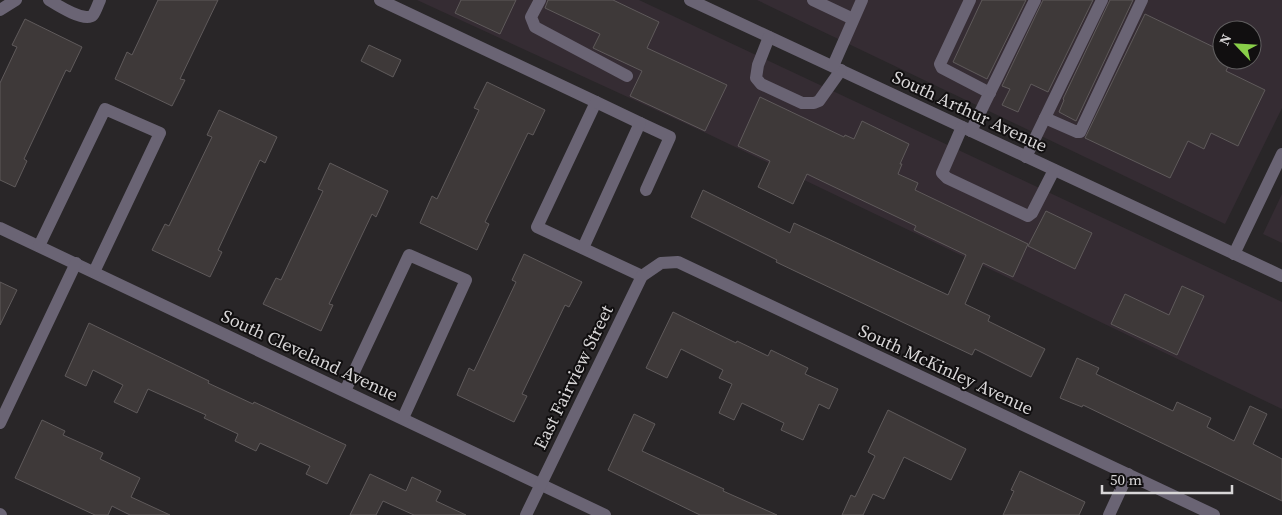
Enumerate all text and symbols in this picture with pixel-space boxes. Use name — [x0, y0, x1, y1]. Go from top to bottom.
north arrow — [1212, 20, 1262, 70]
text: N — [1214, 31, 1236, 48]
street label: South Arthur Avenue — [889, 64, 1051, 158]
street label: East Fairview Street — [527, 300, 619, 453]
street label: South Cleveland Avenue — [218, 303, 402, 407]
street label: South McKinley Avenue — [855, 318, 1037, 420]
scale bar — [1102, 462, 1232, 494]
text: 50 m — [1110, 469, 1142, 490]

